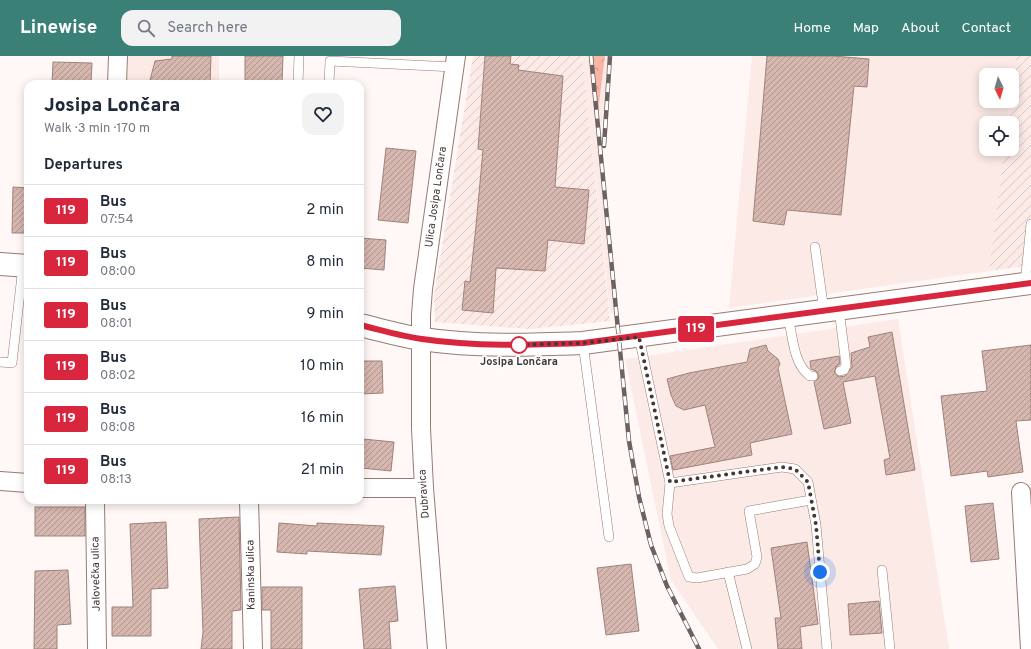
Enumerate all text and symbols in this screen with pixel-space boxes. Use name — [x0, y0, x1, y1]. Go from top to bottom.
search box — [121, 10, 401, 46]
text: Linewise — [20, 16, 97, 40]
icon: search — [135, 17, 157, 39]
text: Search here — [167, 19, 247, 38]
text: Home — [794, 20, 831, 37]
text: Map — [853, 20, 879, 37]
text: About — [901, 20, 940, 37]
text: Contact — [962, 20, 1011, 37]
north arrow — [979, 68, 1019, 108]
map controls — [979, 68, 1019, 156]
button: heart — [302, 93, 344, 135]
text: Josipa Lončara — [44, 94, 180, 118]
button: locate — [979, 116, 1019, 156]
text: Walk · 3 min · 170 m — [44, 121, 150, 137]
street label: Ulica Josipa Lončara — [422, 145, 450, 248]
text: Departures — [44, 156, 123, 175]
text: Bus — [100, 193, 127, 212]
text: 2 min — [306, 201, 344, 220]
text: 119 — [56, 202, 76, 219]
text: 07:54 — [100, 212, 134, 228]
text: Bus — [100, 245, 127, 264]
text: 8 min — [306, 253, 344, 272]
text: 119 — [56, 254, 76, 271]
text: 08:00 — [100, 264, 136, 280]
text: Bus — [100, 297, 127, 316]
text: 9 min — [307, 305, 344, 324]
text: 119 — [56, 306, 76, 323]
text: 08:01 — [100, 316, 132, 332]
line badge: 119 — [673, 316, 719, 342]
text: 119 — [686, 320, 706, 337]
marker: Josipa Lončara — [510, 336, 528, 354]
text: Bus — [100, 349, 127, 368]
place label: Josipa Lončara — [480, 355, 558, 369]
text: 10 min — [300, 357, 344, 376]
text: 119 — [56, 358, 76, 375]
text: 08:02 — [100, 368, 136, 384]
text: Bus — [100, 401, 127, 420]
text: 16 min — [301, 409, 344, 428]
text: 119 — [56, 410, 76, 427]
text: 08:08 — [100, 420, 136, 436]
text: Bus — [100, 453, 127, 472]
text: 21 min — [301, 461, 344, 480]
text: 119 — [56, 462, 76, 479]
street label: Dubravica — [415, 469, 433, 519]
text: 08:13 — [100, 472, 132, 488]
street label: Jalovečka ulica — [88, 536, 104, 612]
street label: Kaninska ulica — [243, 540, 259, 610]
your location — [810, 562, 830, 582]

